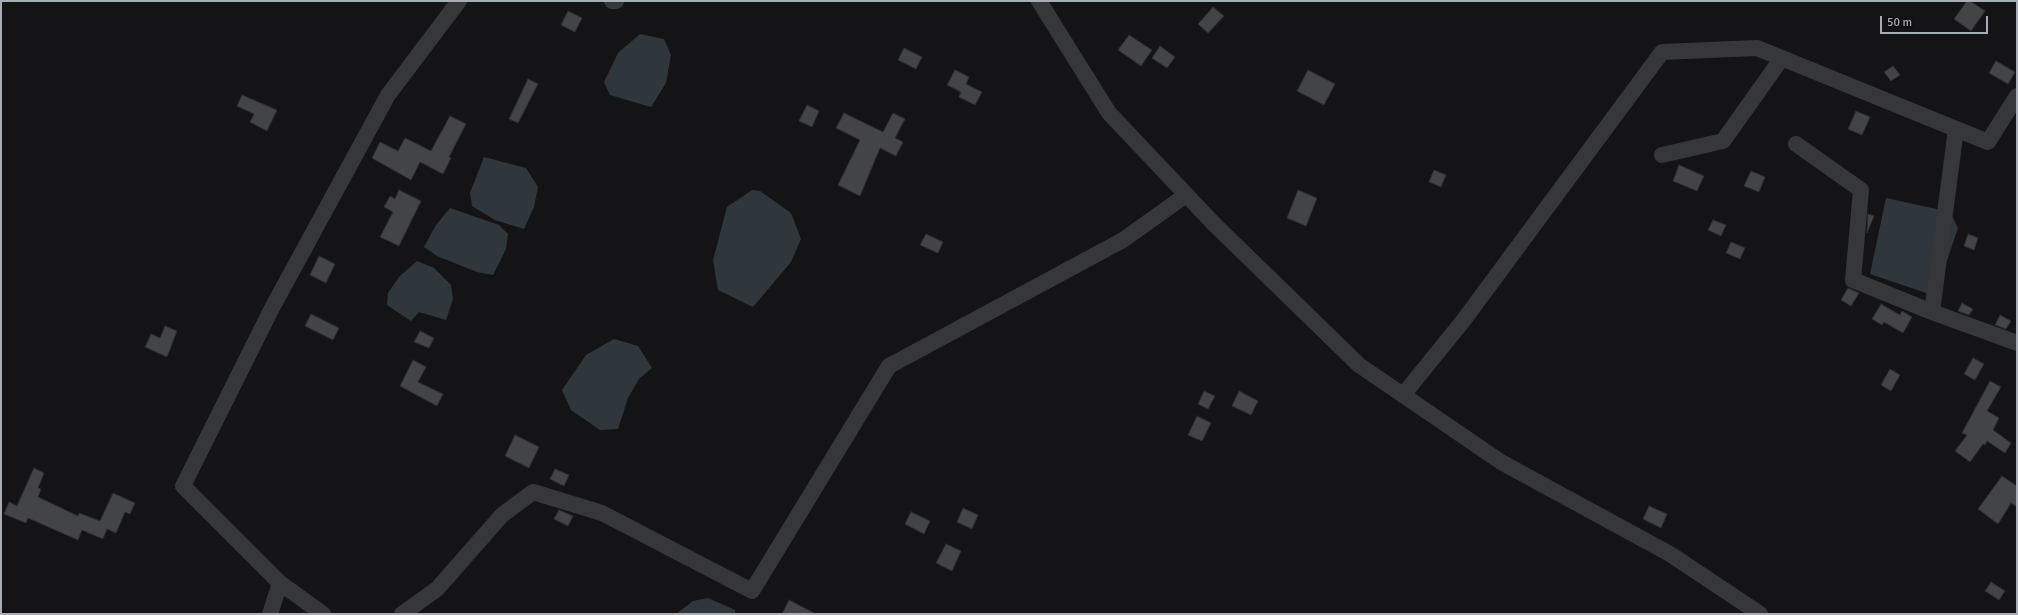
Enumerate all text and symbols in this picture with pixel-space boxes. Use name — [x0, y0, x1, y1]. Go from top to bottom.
scale bar — [1882, 8, 1990, 34]
text: 50 m — [1887, 15, 1912, 30]

